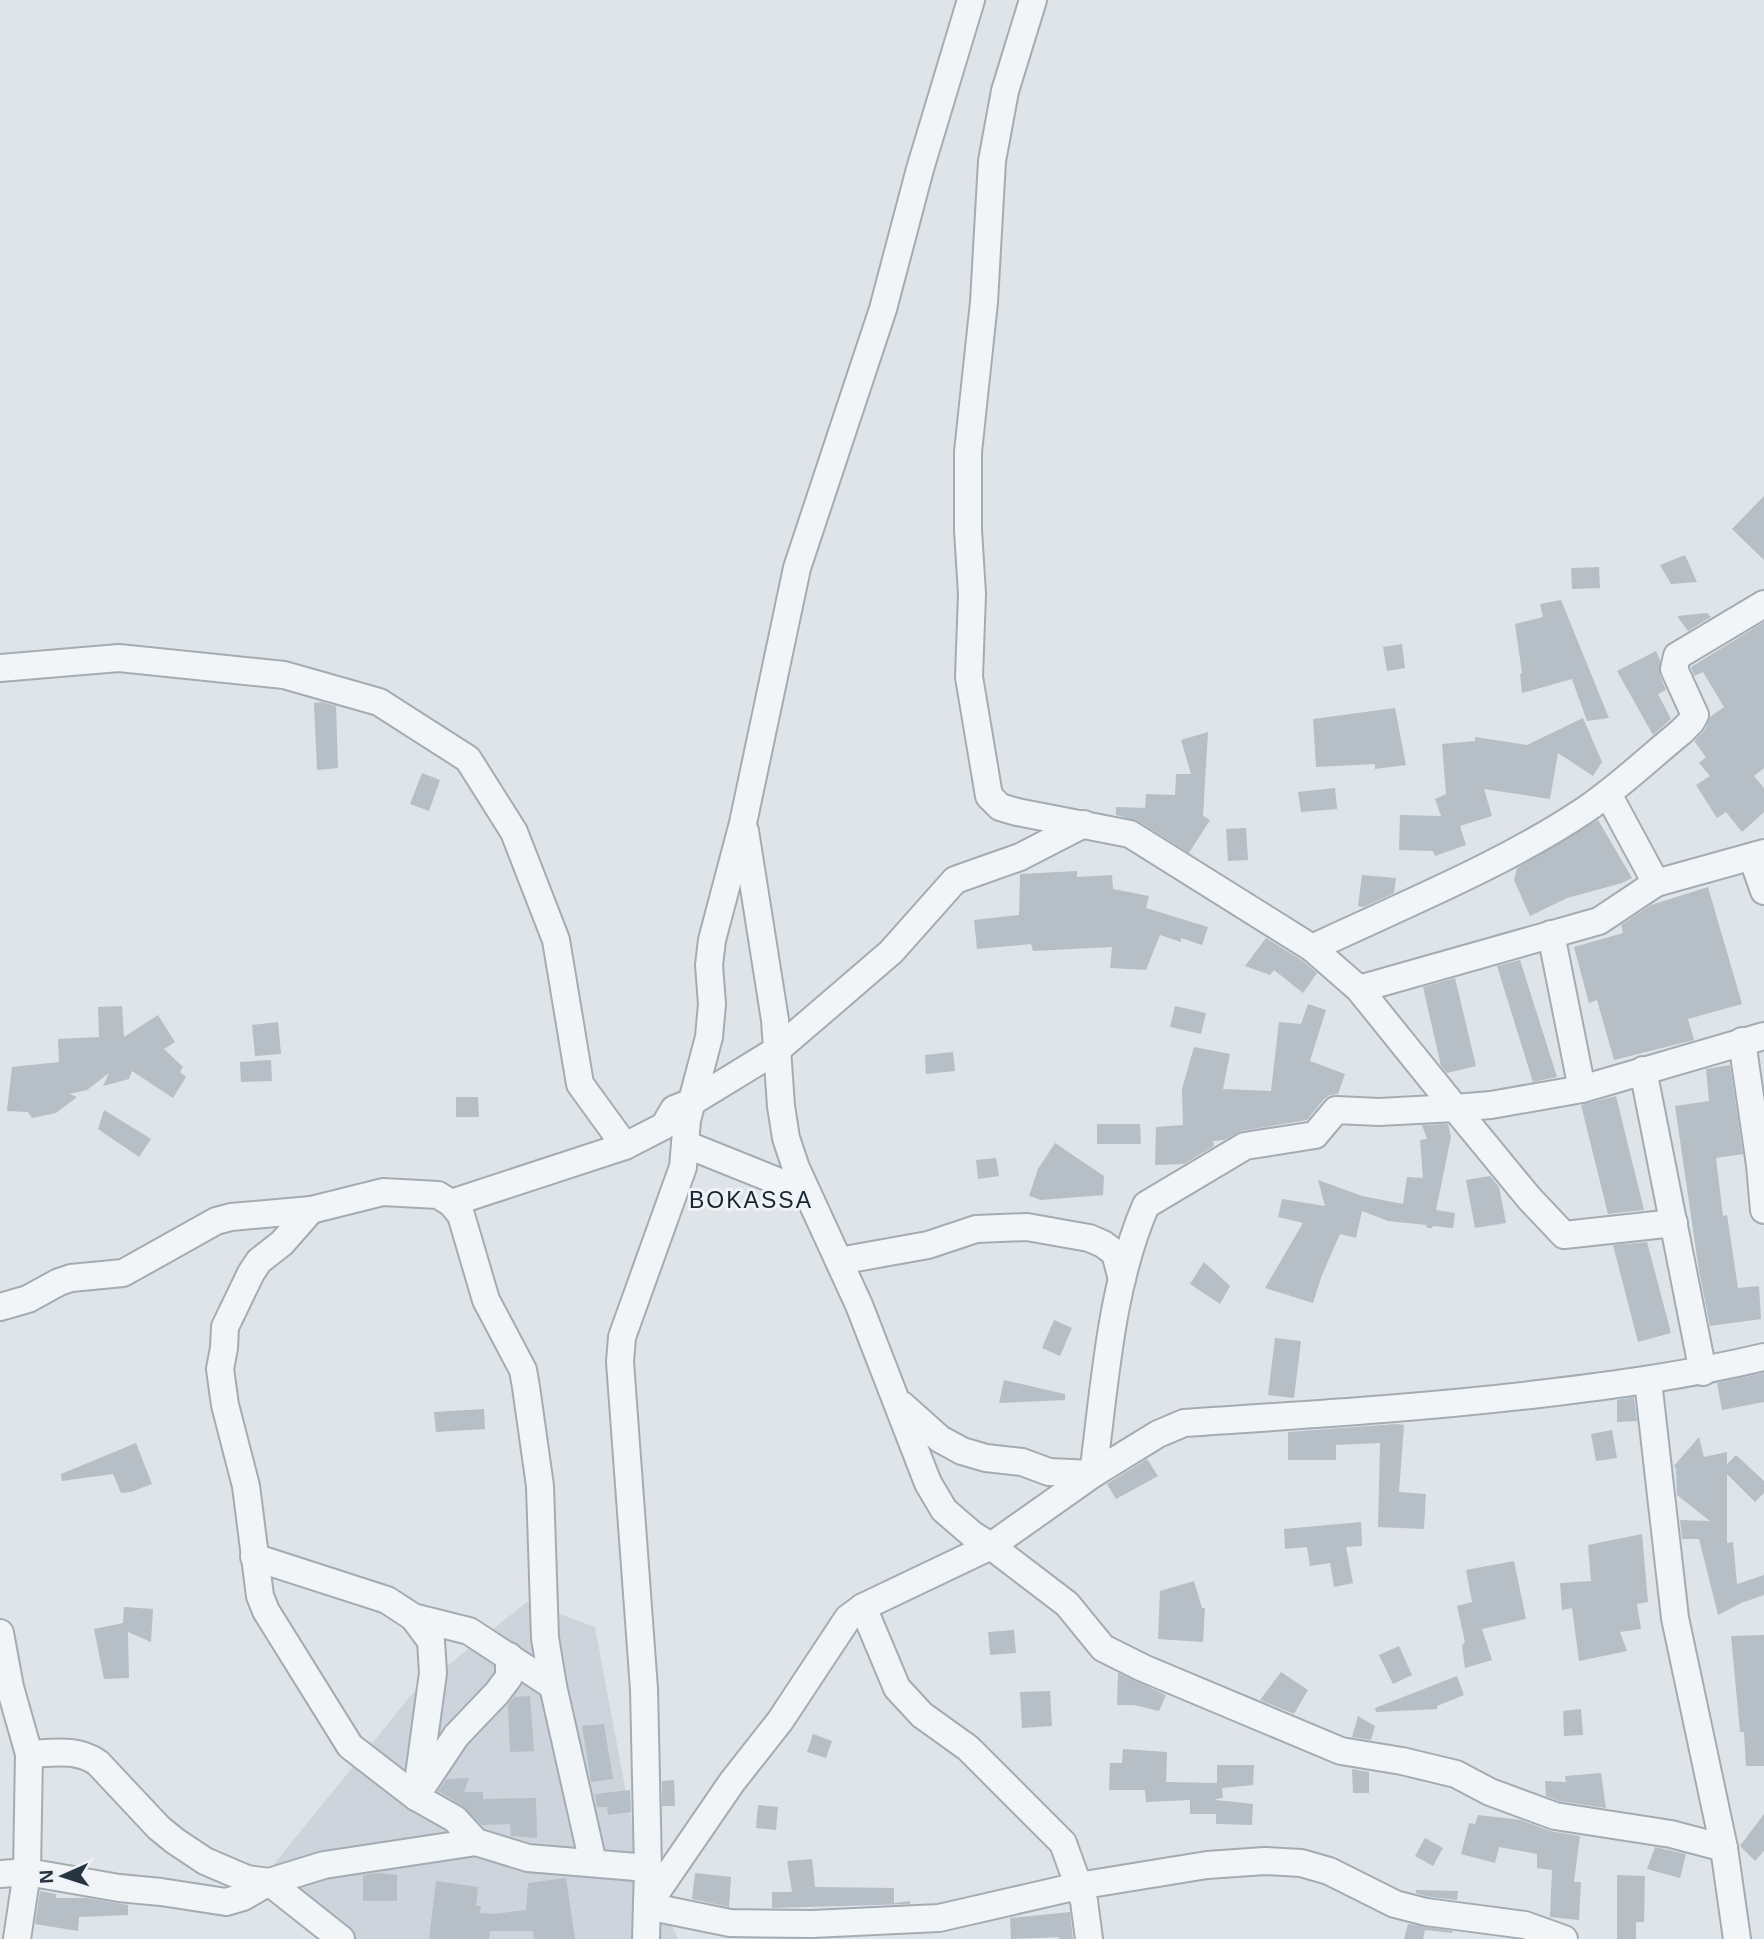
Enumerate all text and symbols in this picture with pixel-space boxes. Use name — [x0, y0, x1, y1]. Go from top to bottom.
district label: BOKASSA — [689, 1187, 813, 1213]
north arrow — [28, 1841, 98, 1911]
text: N — [36, 1869, 57, 1884]

